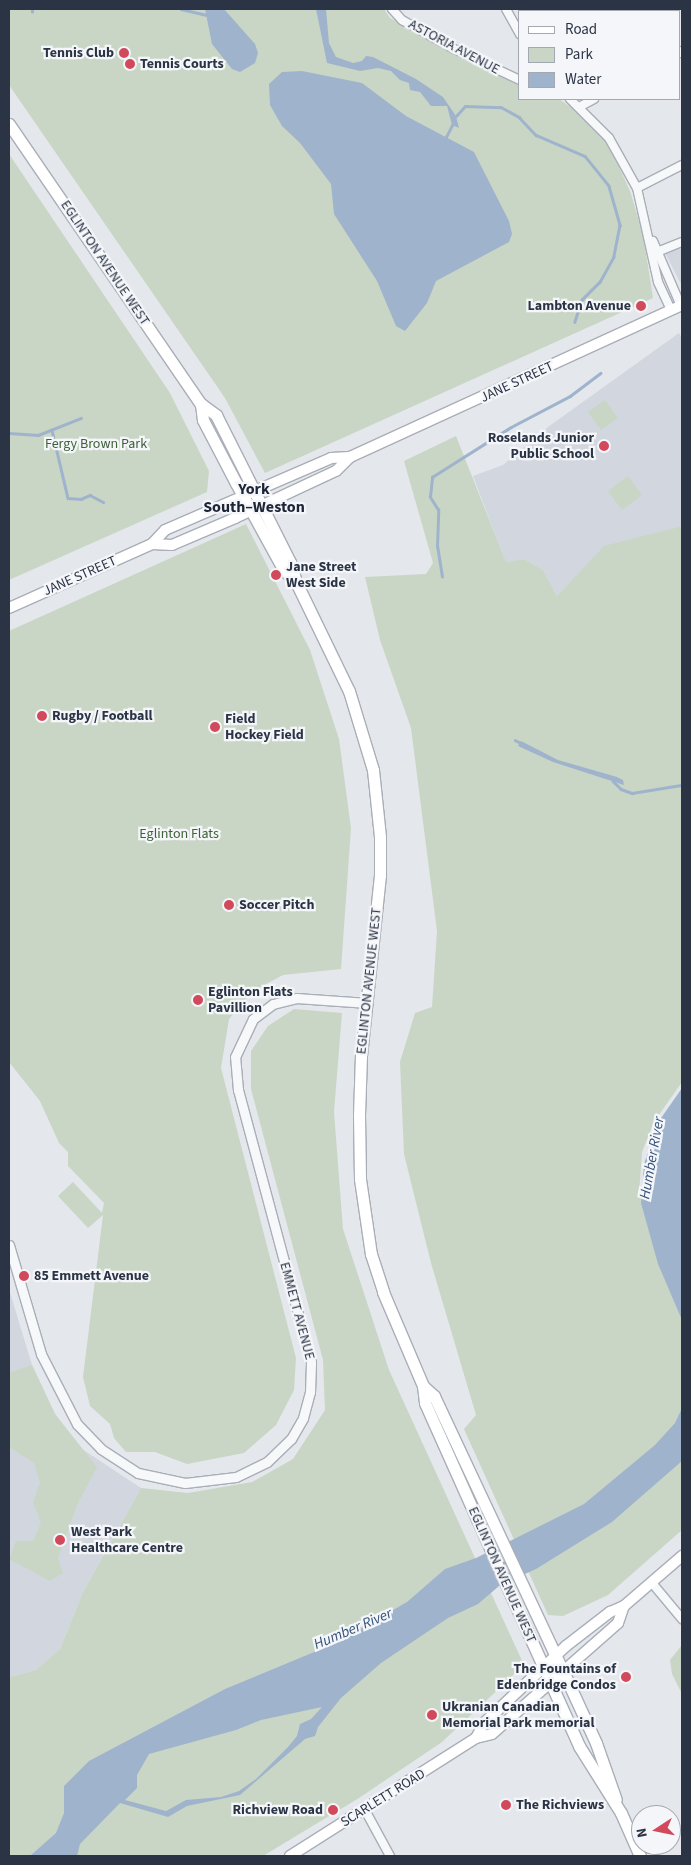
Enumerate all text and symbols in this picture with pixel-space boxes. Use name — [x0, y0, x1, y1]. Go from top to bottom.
legend — [518, 10, 681, 100]
street label: ASTORIA AVENUE — [406, 16, 502, 78]
text: Road — [565, 19, 597, 40]
text: Park — [565, 44, 593, 65]
place label: Tennis Club — [43, 45, 114, 61]
marker: Tennis Club — [118, 47, 130, 59]
place label: Tennis Courts — [140, 56, 224, 72]
marker: Tennis Courts — [124, 58, 136, 70]
text: Water — [565, 69, 601, 90]
street label: EGLINTON AVENUE WEST — [57, 197, 153, 329]
place label: Lambton Avenue — [528, 298, 631, 314]
marker: Lambton Avenue — [635, 300, 647, 312]
street label: JANE STREET — [478, 358, 556, 406]
place label: Roselands Junior Public School — [488, 430, 594, 462]
park label: Fergy Brown Park — [45, 436, 147, 452]
marker: Roselands Junior Public School — [598, 440, 610, 452]
district label: York South–Weston — [203, 479, 305, 517]
street label: JANE STREET — [41, 552, 119, 600]
place label: Jane Street West Side — [286, 559, 356, 592]
marker: Jane Street West Side — [270, 569, 282, 581]
place label: Rugby / Football — [52, 708, 152, 724]
marker: Rugby / Football — [36, 710, 48, 722]
place label: Field Hockey Field — [225, 711, 304, 744]
marker: Field Hockey Field — [209, 721, 221, 733]
park label: Eglinton Flats — [139, 826, 219, 842]
place label: Soccer Pitch — [239, 897, 314, 913]
marker: Soccer Pitch — [223, 899, 235, 911]
street label: EGLINTON AVENUE WEST — [353, 907, 385, 1055]
place label: Eglinton Flats Pavillion — [208, 984, 293, 1016]
marker: Eglinton Flats Pavillion — [192, 994, 204, 1006]
water label: Humber River — [636, 1115, 668, 1201]
street label: EMMETT AVENUE — [276, 1260, 318, 1362]
place label: 85 Emmett Avenue — [34, 1268, 149, 1284]
marker: 85 Emmett Avenue — [18, 1270, 30, 1282]
street label: EGLINTON AVENUE WEST — [464, 1504, 540, 1646]
place label: West Park Healthcare Centre — [71, 1524, 183, 1556]
marker: West Park Healthcare Centre — [53, 1533, 67, 1547]
water label: Humber River — [311, 1604, 395, 1654]
place label: The Fountains of Edenbridge Condos — [497, 1661, 616, 1694]
marker: The Fountains of Edenbridge Condos — [620, 1671, 632, 1683]
place label: Ukranian Canadian Memorial Park memorial — [442, 1699, 594, 1731]
marker: Ukranian Canadian Memorial Park memorial — [426, 1709, 438, 1721]
street label: SCARLETT ROAD — [338, 1765, 428, 1831]
place label: The Richviews — [516, 1797, 604, 1813]
marker: The Richviews — [500, 1799, 512, 1811]
place label: Richview Road — [233, 1802, 323, 1818]
marker: Richview Road — [327, 1804, 339, 1816]
north arrow — [631, 1805, 681, 1855]
text: N — [632, 1826, 653, 1839]

